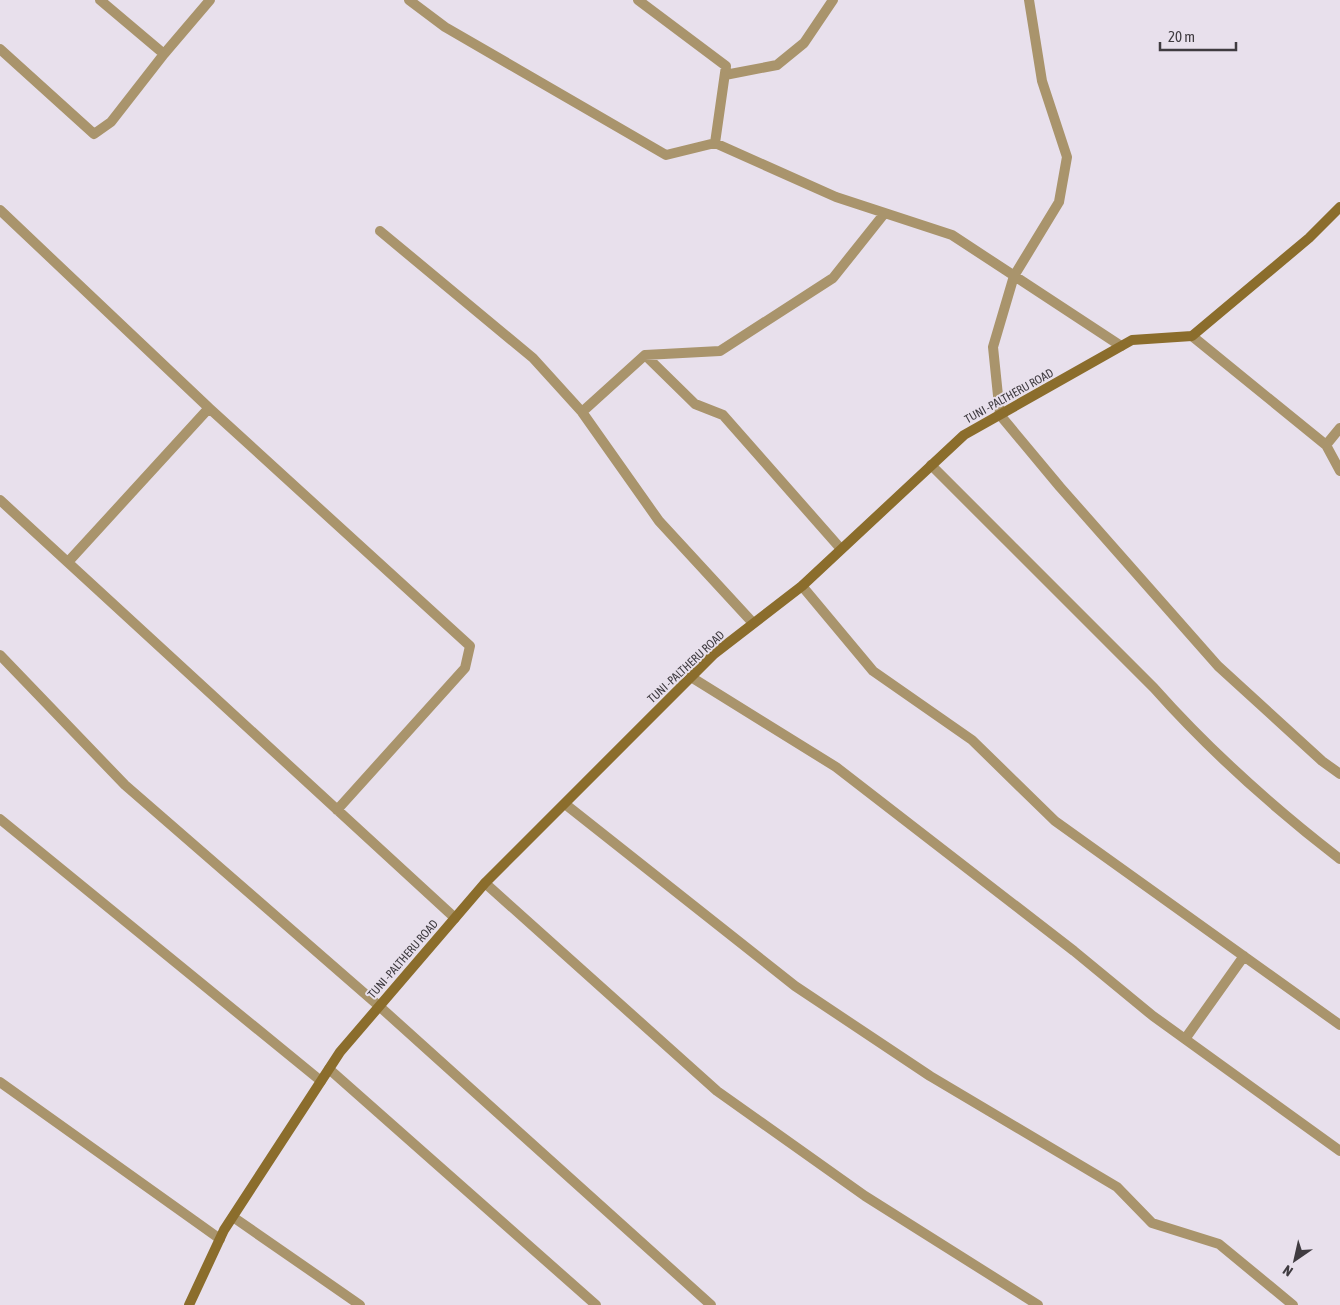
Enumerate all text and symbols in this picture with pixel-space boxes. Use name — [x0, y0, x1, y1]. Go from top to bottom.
scale bar — [1160, 20, 1236, 52]
text: 20 m — [1168, 28, 1195, 45]
street label: TUNI -PALTHERU ROAD — [962, 366, 1056, 426]
street label: TUNI -PALTHERU ROAD — [645, 628, 727, 706]
street label: TUNI -PALTHERU ROAD — [365, 917, 441, 1001]
north arrow — [1270, 1235, 1320, 1285]
text: N — [1280, 1262, 1296, 1280]

